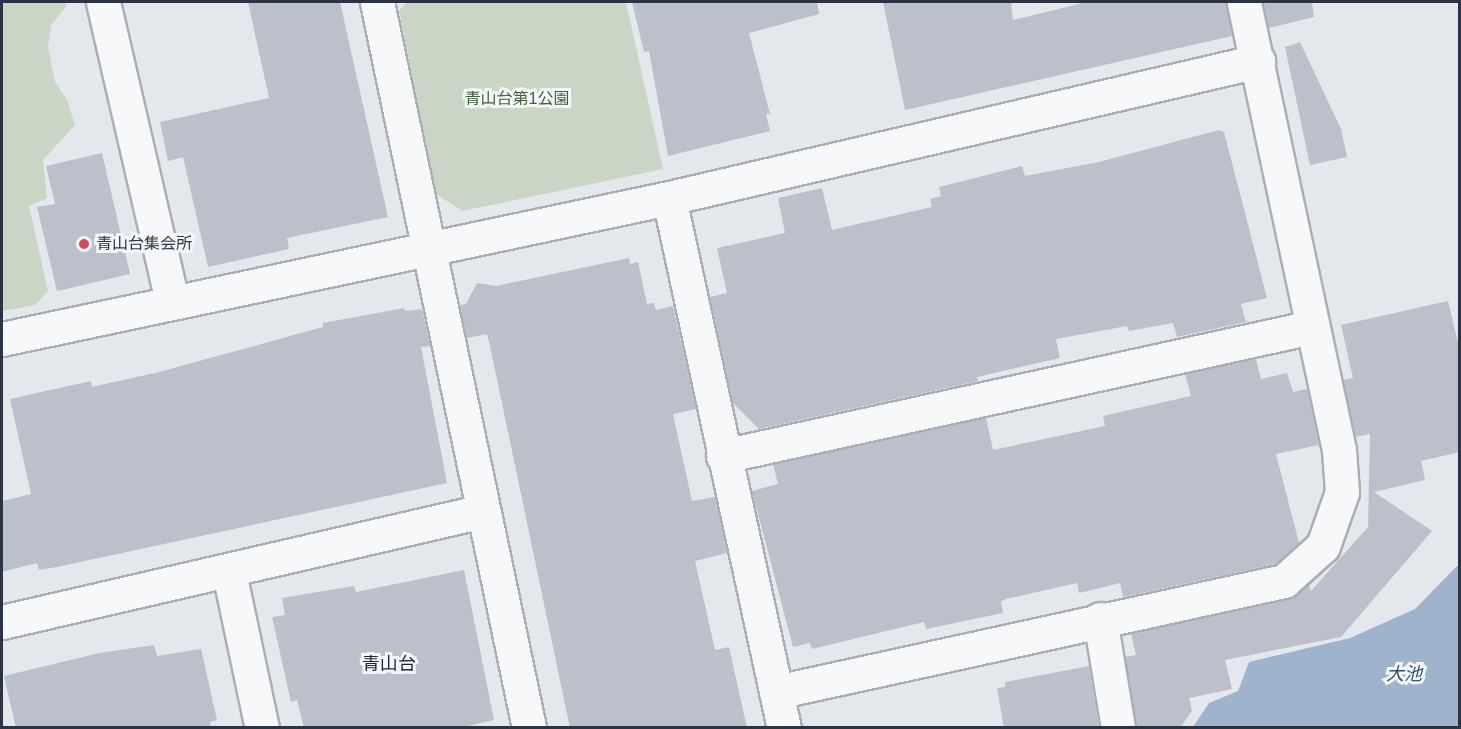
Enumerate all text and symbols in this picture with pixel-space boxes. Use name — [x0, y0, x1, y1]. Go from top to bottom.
park label: 青山台第1公園 — [465, 89, 569, 109]
place label: 青山台集会所 — [96, 234, 192, 254]
marker: 青山台集会所 — [77, 237, 91, 251]
district label: 青山台 — [362, 653, 416, 675]
water label: 大池 — [1386, 663, 1422, 685]

